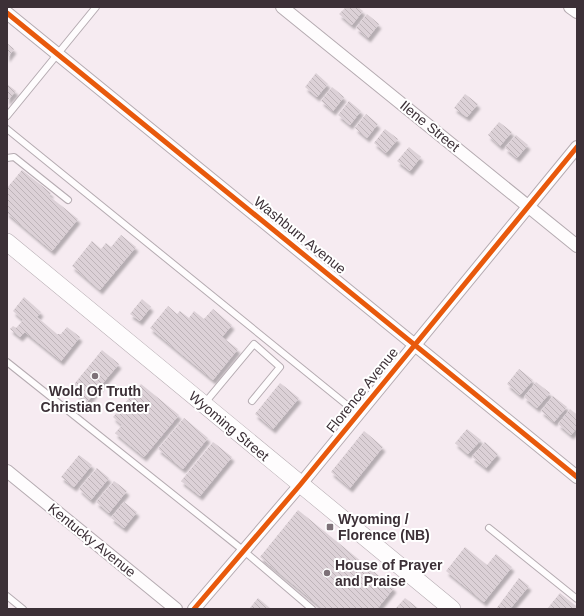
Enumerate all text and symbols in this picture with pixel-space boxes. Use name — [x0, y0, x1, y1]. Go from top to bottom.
street label: Ilene Street — [397, 97, 463, 155]
street label: Washburn Avenue — [251, 193, 349, 277]
street label: Florence Avenue — [323, 344, 401, 436]
marker: Wold Of Truth Christian Center — [90, 371, 100, 381]
place label: Wold Of Truth Christian Center — [41, 383, 150, 415]
street label: Wyoming Street — [186, 388, 272, 464]
street label: Kentucky Avenue — [45, 500, 139, 580]
place label: Wyoming / Florence (NB) — [338, 511, 430, 543]
marker: Wyoming / Florence (NB) — [325, 522, 335, 532]
place label: House of Prayer and Praise — [335, 557, 443, 589]
marker: House of Prayer and Praise — [322, 568, 332, 578]

